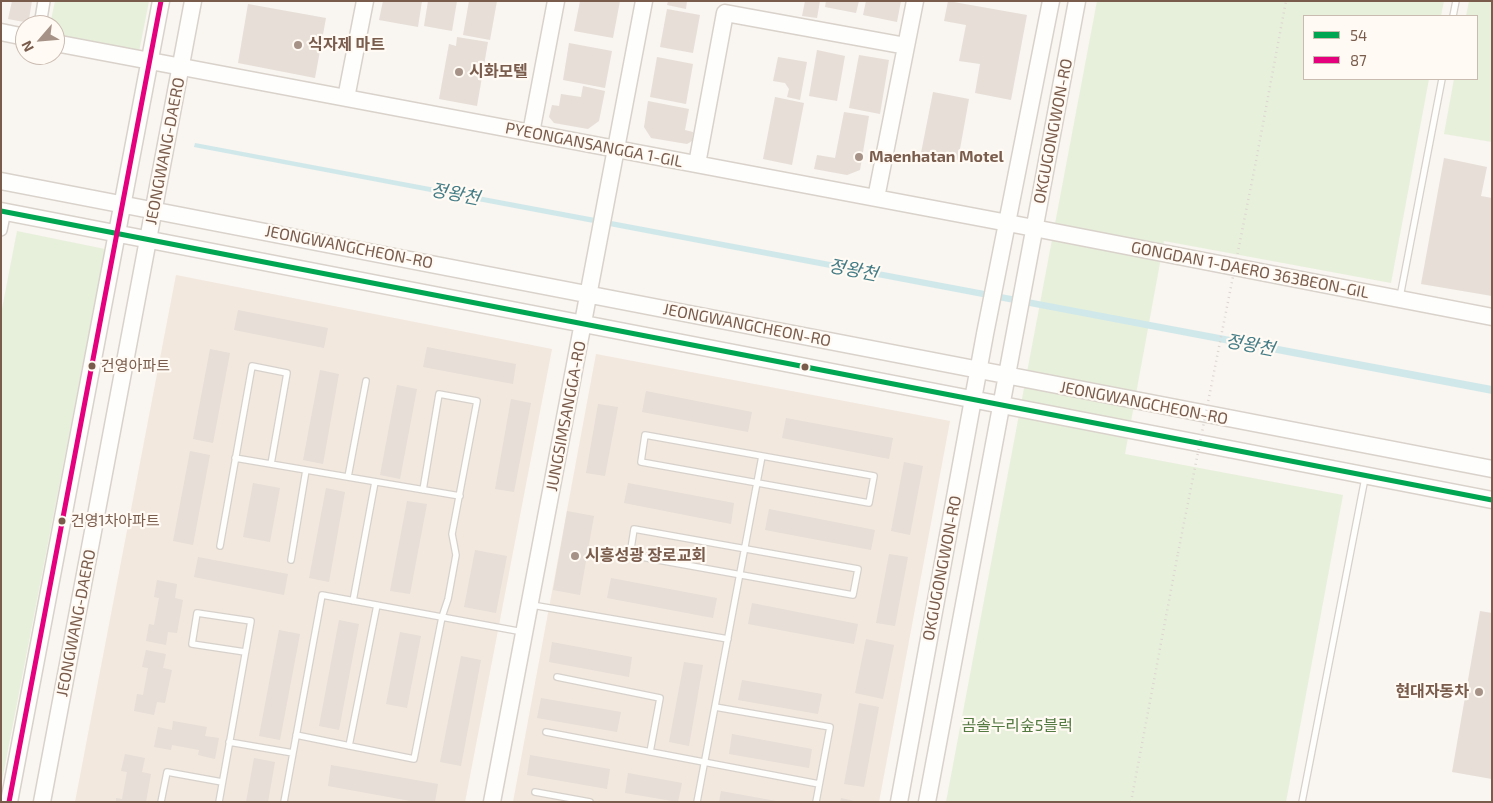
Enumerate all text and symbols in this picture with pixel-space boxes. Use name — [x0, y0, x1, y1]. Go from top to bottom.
north arrow — [15, 15, 65, 65]
legend — [1303, 15, 1478, 80]
text: 54 — [1350, 26, 1367, 44]
place label: 식자제 마트 — [308, 35, 385, 55]
text: N — [17, 38, 37, 55]
marker: 식자제 마트 — [292, 39, 304, 51]
text: 87 — [1350, 51, 1367, 69]
street label: OKGUGONGWON-RO — [1030, 57, 1076, 205]
place label: 시화모텔 — [469, 62, 528, 82]
marker: 시화모텔 — [453, 66, 465, 78]
street label: JEONGWANG-DAERO — [141, 76, 189, 226]
street label: PYEONGANSANGGA 1-GIL — [504, 118, 684, 172]
place label: Maenhatan Motel — [869, 147, 1004, 167]
marker: Maenhatan Motel — [853, 151, 865, 163]
water label: 정왕천 — [429, 179, 481, 209]
street label: JEONGWANGCHEON-RO — [263, 221, 435, 273]
street label: GONGDAN 1-DAERO 363BEON-GIL — [1129, 237, 1371, 303]
water label: 정왕천 — [827, 255, 879, 285]
street label: JEONGWANGCHEON-RO — [661, 299, 833, 351]
water label: 정왕천 — [1224, 330, 1276, 360]
street label: JUNGSIMSANGGA-RO — [542, 339, 590, 493]
place label: 건영아파트 — [101, 357, 170, 375]
marker: 건영아파트 — [87, 361, 97, 371]
unlabelled marker — [800, 362, 810, 372]
street label: JEONGWANGCHEON-RO — [1058, 377, 1230, 429]
street label: OKGUGONGWON-RO — [919, 494, 965, 642]
place label: 건영1차아파트 — [71, 512, 160, 530]
marker: 건영1차아파트 — [57, 516, 67, 526]
place label: 시흥성광 장로교회 — [585, 546, 706, 566]
street label: JEONGWANG-DAERO — [52, 548, 100, 698]
marker: 시흥성광 장로교회 — [569, 550, 581, 562]
place label: 현대자동차 — [1395, 682, 1469, 702]
marker: 현대자동차 — [1473, 686, 1485, 698]
park label: 곰솔누리숲5블럭 — [961, 716, 1073, 736]

